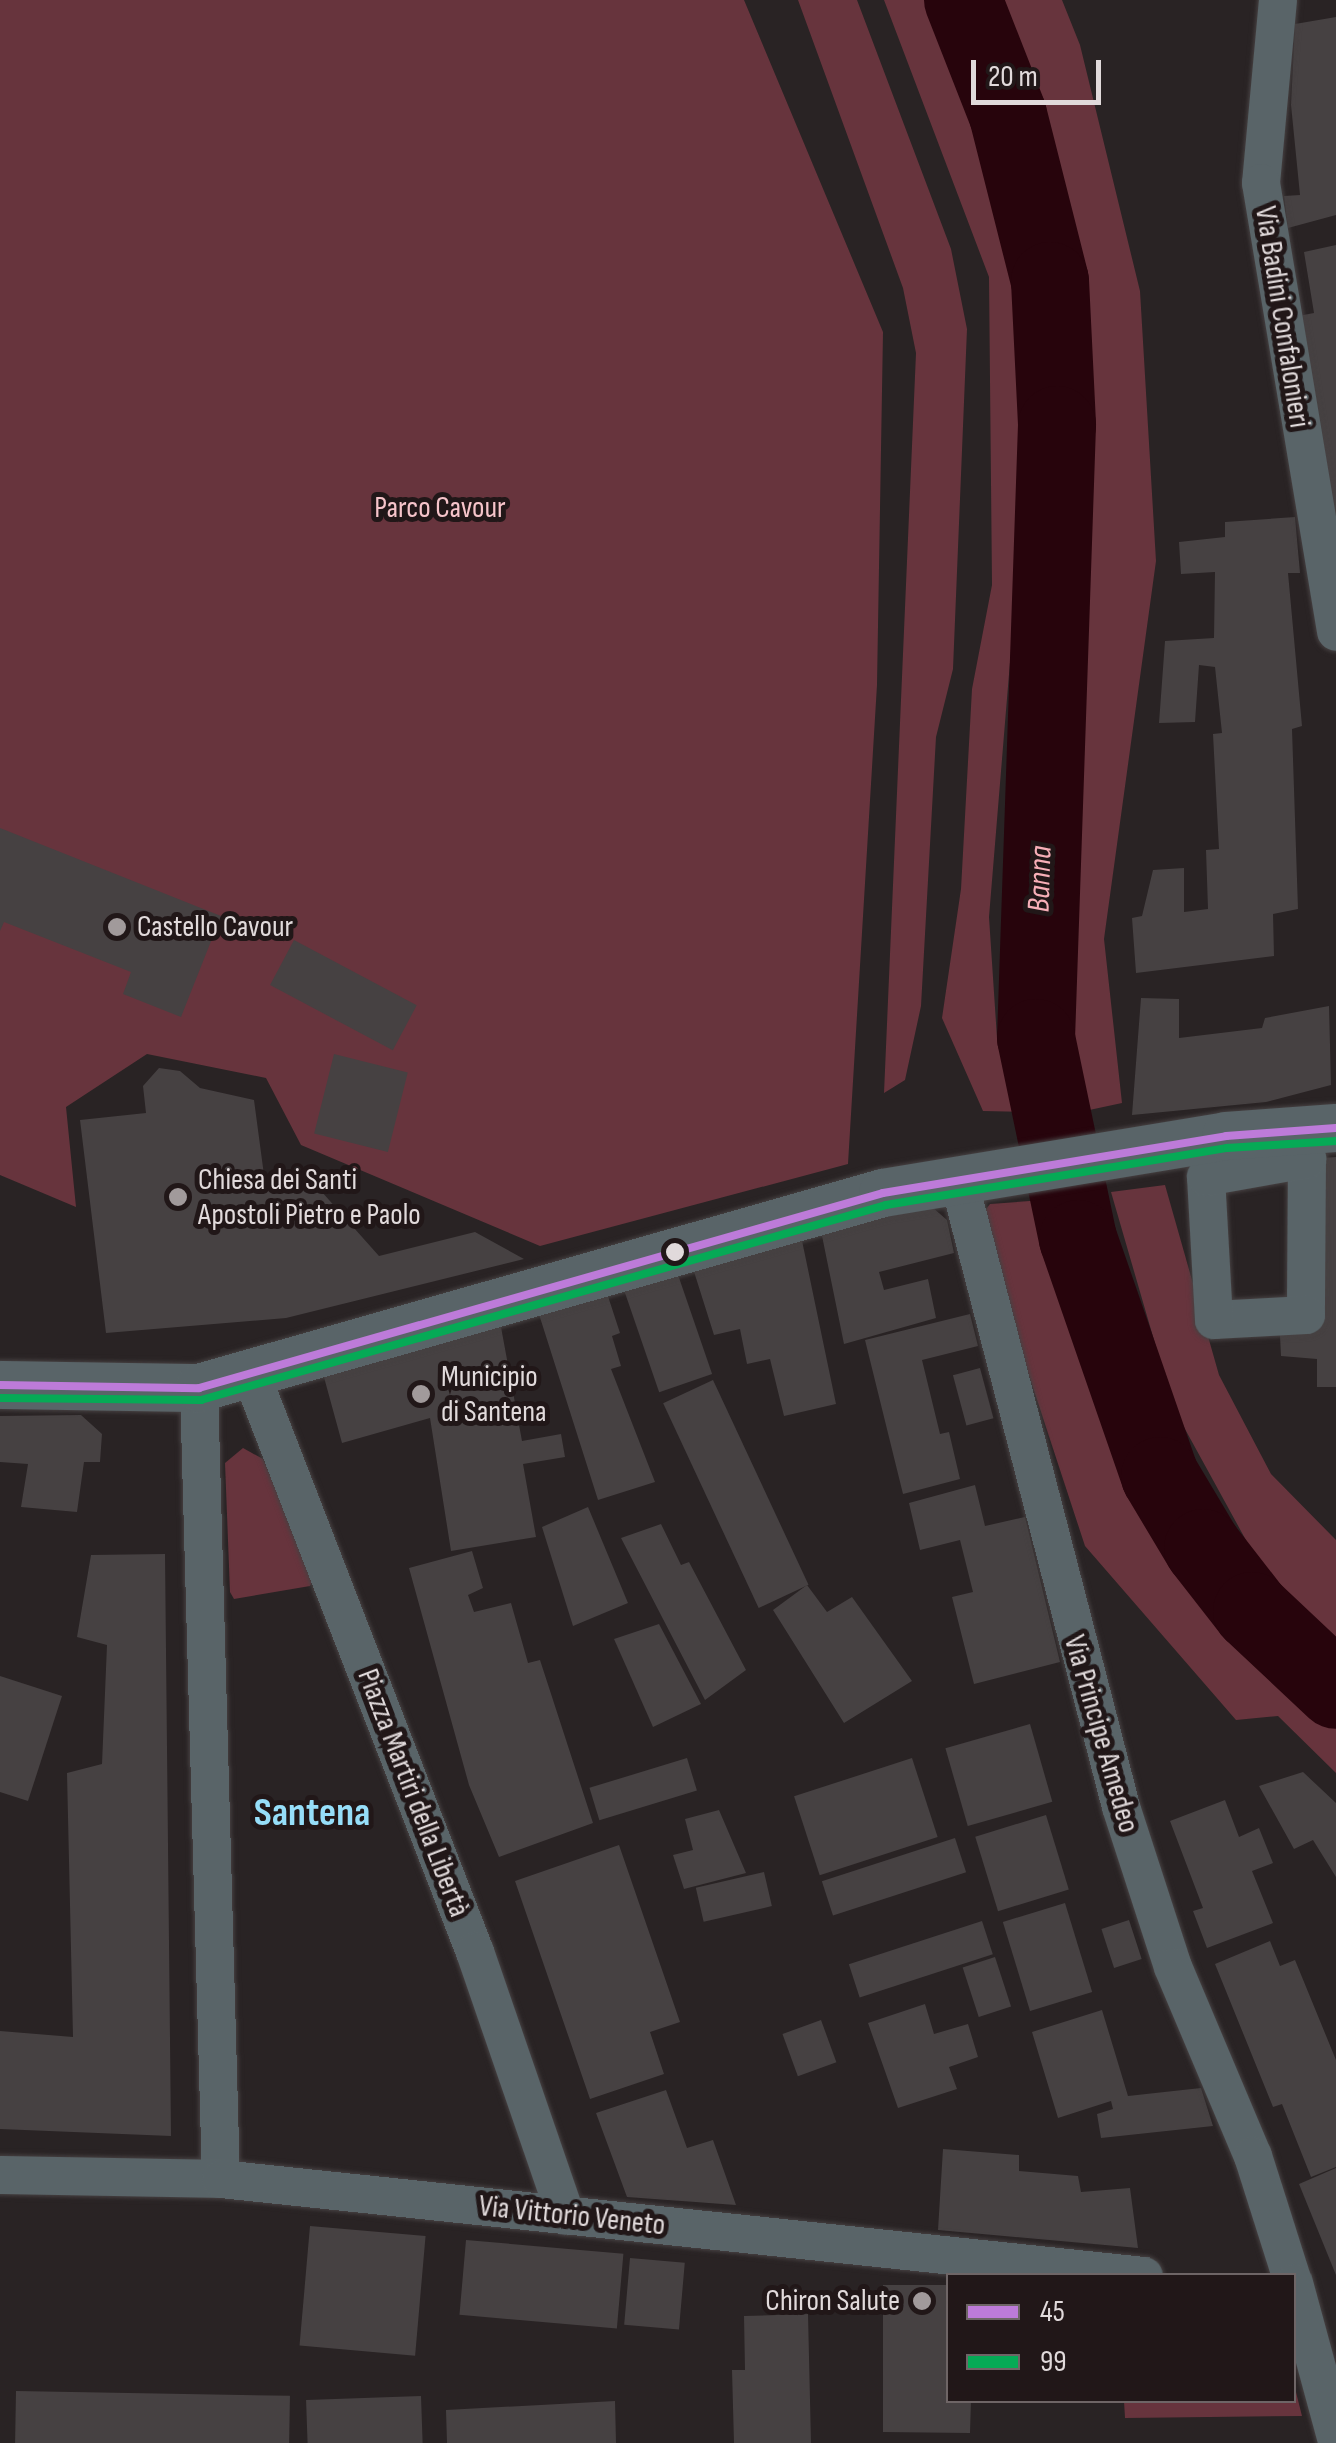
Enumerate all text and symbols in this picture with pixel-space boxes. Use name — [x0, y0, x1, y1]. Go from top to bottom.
scale bar — [976, 40, 1106, 102]
text: 20 m — [988, 59, 1038, 95]
street label: Via Badini Confalonieri — [1247, 204, 1317, 430]
park label: Parco Cavour — [374, 490, 506, 526]
water label: Banna — [1021, 845, 1061, 913]
place label: Castello Cavour — [137, 909, 293, 945]
marker: Castello Cavour — [106, 916, 128, 938]
place label: Chiesa dei Santi Apostoli Pietro e Paolo — [198, 1162, 421, 1232]
marker: Chiesa dei Santi Apostoli Pietro e Paolo — [167, 1186, 189, 1208]
unlabelled marker — [665, 1242, 685, 1262]
place label: Municipio di Santena — [441, 1359, 547, 1430]
marker: Municipio di Santena — [410, 1383, 432, 1405]
street label: Via Principe Amedeo — [1056, 1631, 1146, 1837]
street label: Piazza Martiri della Libertà — [349, 1664, 477, 1922]
district label: Santena — [254, 1789, 370, 1837]
street label: Via Vittorio Veneto — [477, 2188, 667, 2244]
legend — [946, 2273, 1296, 2403]
place label: Chiron Salute — [765, 2283, 900, 2319]
marker: Chiron Salute — [909, 2288, 935, 2314]
text: 45 — [1040, 2294, 1065, 2330]
text: 99 — [1040, 2344, 1067, 2380]

